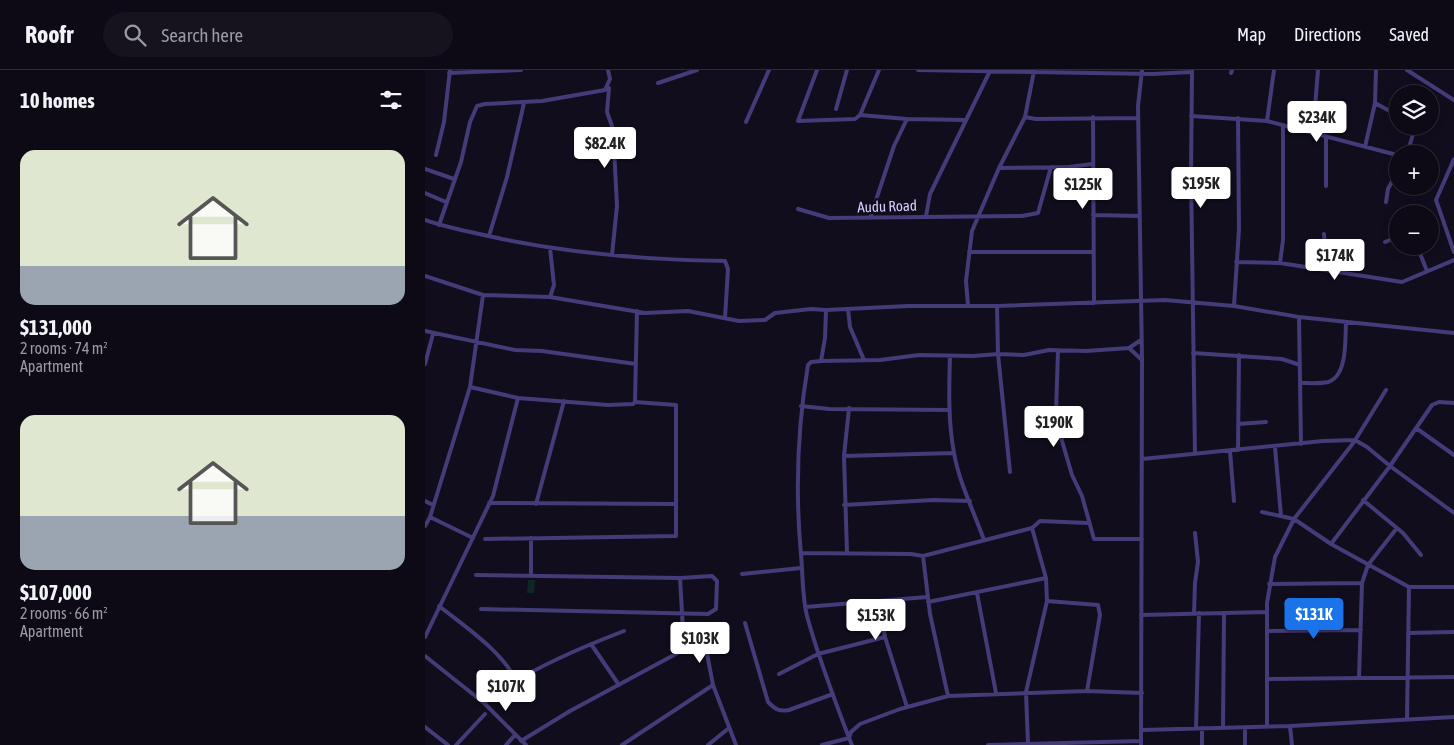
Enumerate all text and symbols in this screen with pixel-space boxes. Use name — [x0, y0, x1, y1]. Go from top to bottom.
search box — [103, 12, 453, 57]
text: Roofr — [25, 21, 73, 48]
icon: search — [121, 21, 149, 49]
text: Search here — [161, 24, 243, 46]
text: Map — [1237, 24, 1266, 45]
text: Directions — [1294, 24, 1361, 45]
text: Saved — [1389, 24, 1429, 45]
map controls — [1389, 85, 1439, 255]
button: layers — [1389, 85, 1439, 135]
icon: filters — [377, 86, 405, 114]
text: 10 homes — [20, 88, 95, 112]
pin: $234K — [1282, 100, 1352, 143]
text: $234K — [1298, 108, 1336, 126]
pin: $82.4K — [564, 126, 646, 169]
text: $82.4K — [585, 134, 625, 152]
button: + — [1389, 145, 1439, 195]
pin: $195K — [1166, 166, 1236, 209]
pin: $125K — [1048, 168, 1118, 210]
text: $195K — [1182, 174, 1220, 192]
text: $125K — [1064, 175, 1102, 193]
icon: home — [168, 183, 258, 273]
street label: Audu Road — [857, 196, 917, 216]
button: − — [1389, 205, 1439, 255]
pin: $174K — [1300, 238, 1370, 281]
text: $174K — [1316, 246, 1354, 264]
text: $131,000 — [20, 315, 92, 339]
text: 2 rooms · 74 m² — [20, 339, 108, 357]
text: Apartment — [20, 357, 83, 375]
pin: $190K — [1019, 406, 1089, 448]
text: $190K — [1035, 413, 1073, 431]
icon: home — [168, 448, 258, 538]
text: $107,000 — [20, 580, 92, 604]
pin: $153K — [841, 598, 911, 641]
pin: $131K — [1279, 598, 1349, 640]
text: 2 rooms · 66 m² — [20, 604, 108, 622]
text: $131K — [1295, 605, 1333, 623]
text: $153K — [857, 606, 895, 624]
text: Apartment — [20, 622, 83, 640]
pin: $103K — [665, 622, 735, 664]
text: $103K — [681, 629, 719, 647]
pin: $107K — [471, 670, 541, 712]
text: $107K — [487, 677, 525, 695]

